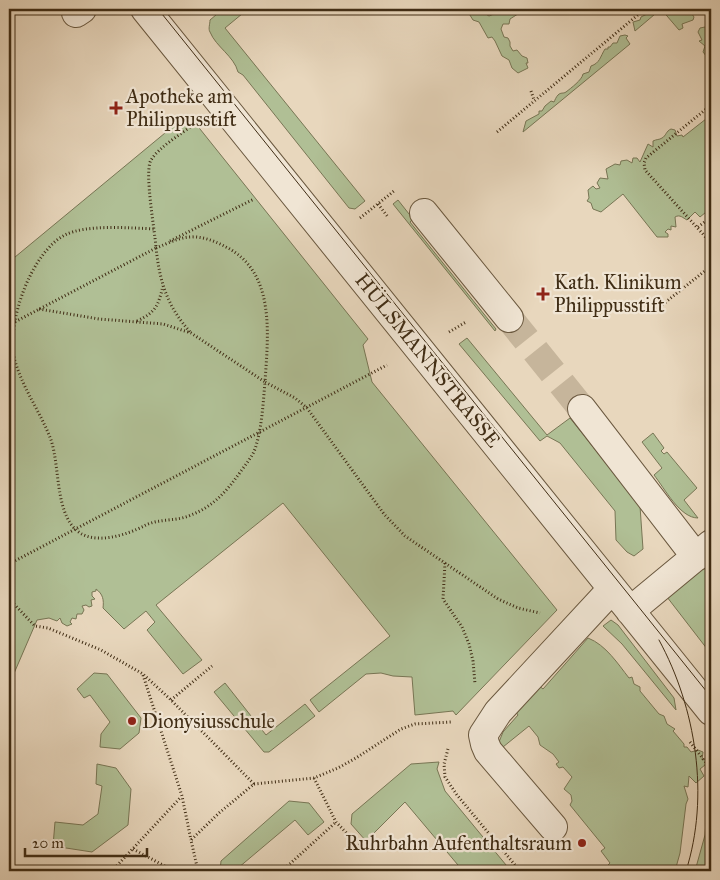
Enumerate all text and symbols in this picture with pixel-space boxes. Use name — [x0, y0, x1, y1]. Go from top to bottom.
place label: Apotheke am Philippusstift — [125, 84, 237, 131]
marker: Apotheke am Philippusstift — [110, 102, 122, 114]
street label: HÜLSMANNSTRASSE — [350, 268, 506, 452]
place label: Kath. Klinikum Philippusstift — [554, 270, 682, 317]
marker: Kath. Klinikum Philippusstift — [536, 287, 550, 301]
place label: Dionysiusschule — [142, 709, 275, 733]
marker: Dionysiusschule — [126, 715, 138, 727]
scale bar — [25, 825, 148, 857]
place label: Ruhrbahn Aufenthaltsraum — [345, 831, 572, 855]
text: 20 m — [32, 834, 64, 852]
marker: Ruhrbahn Aufenthaltsraum — [576, 837, 588, 849]

